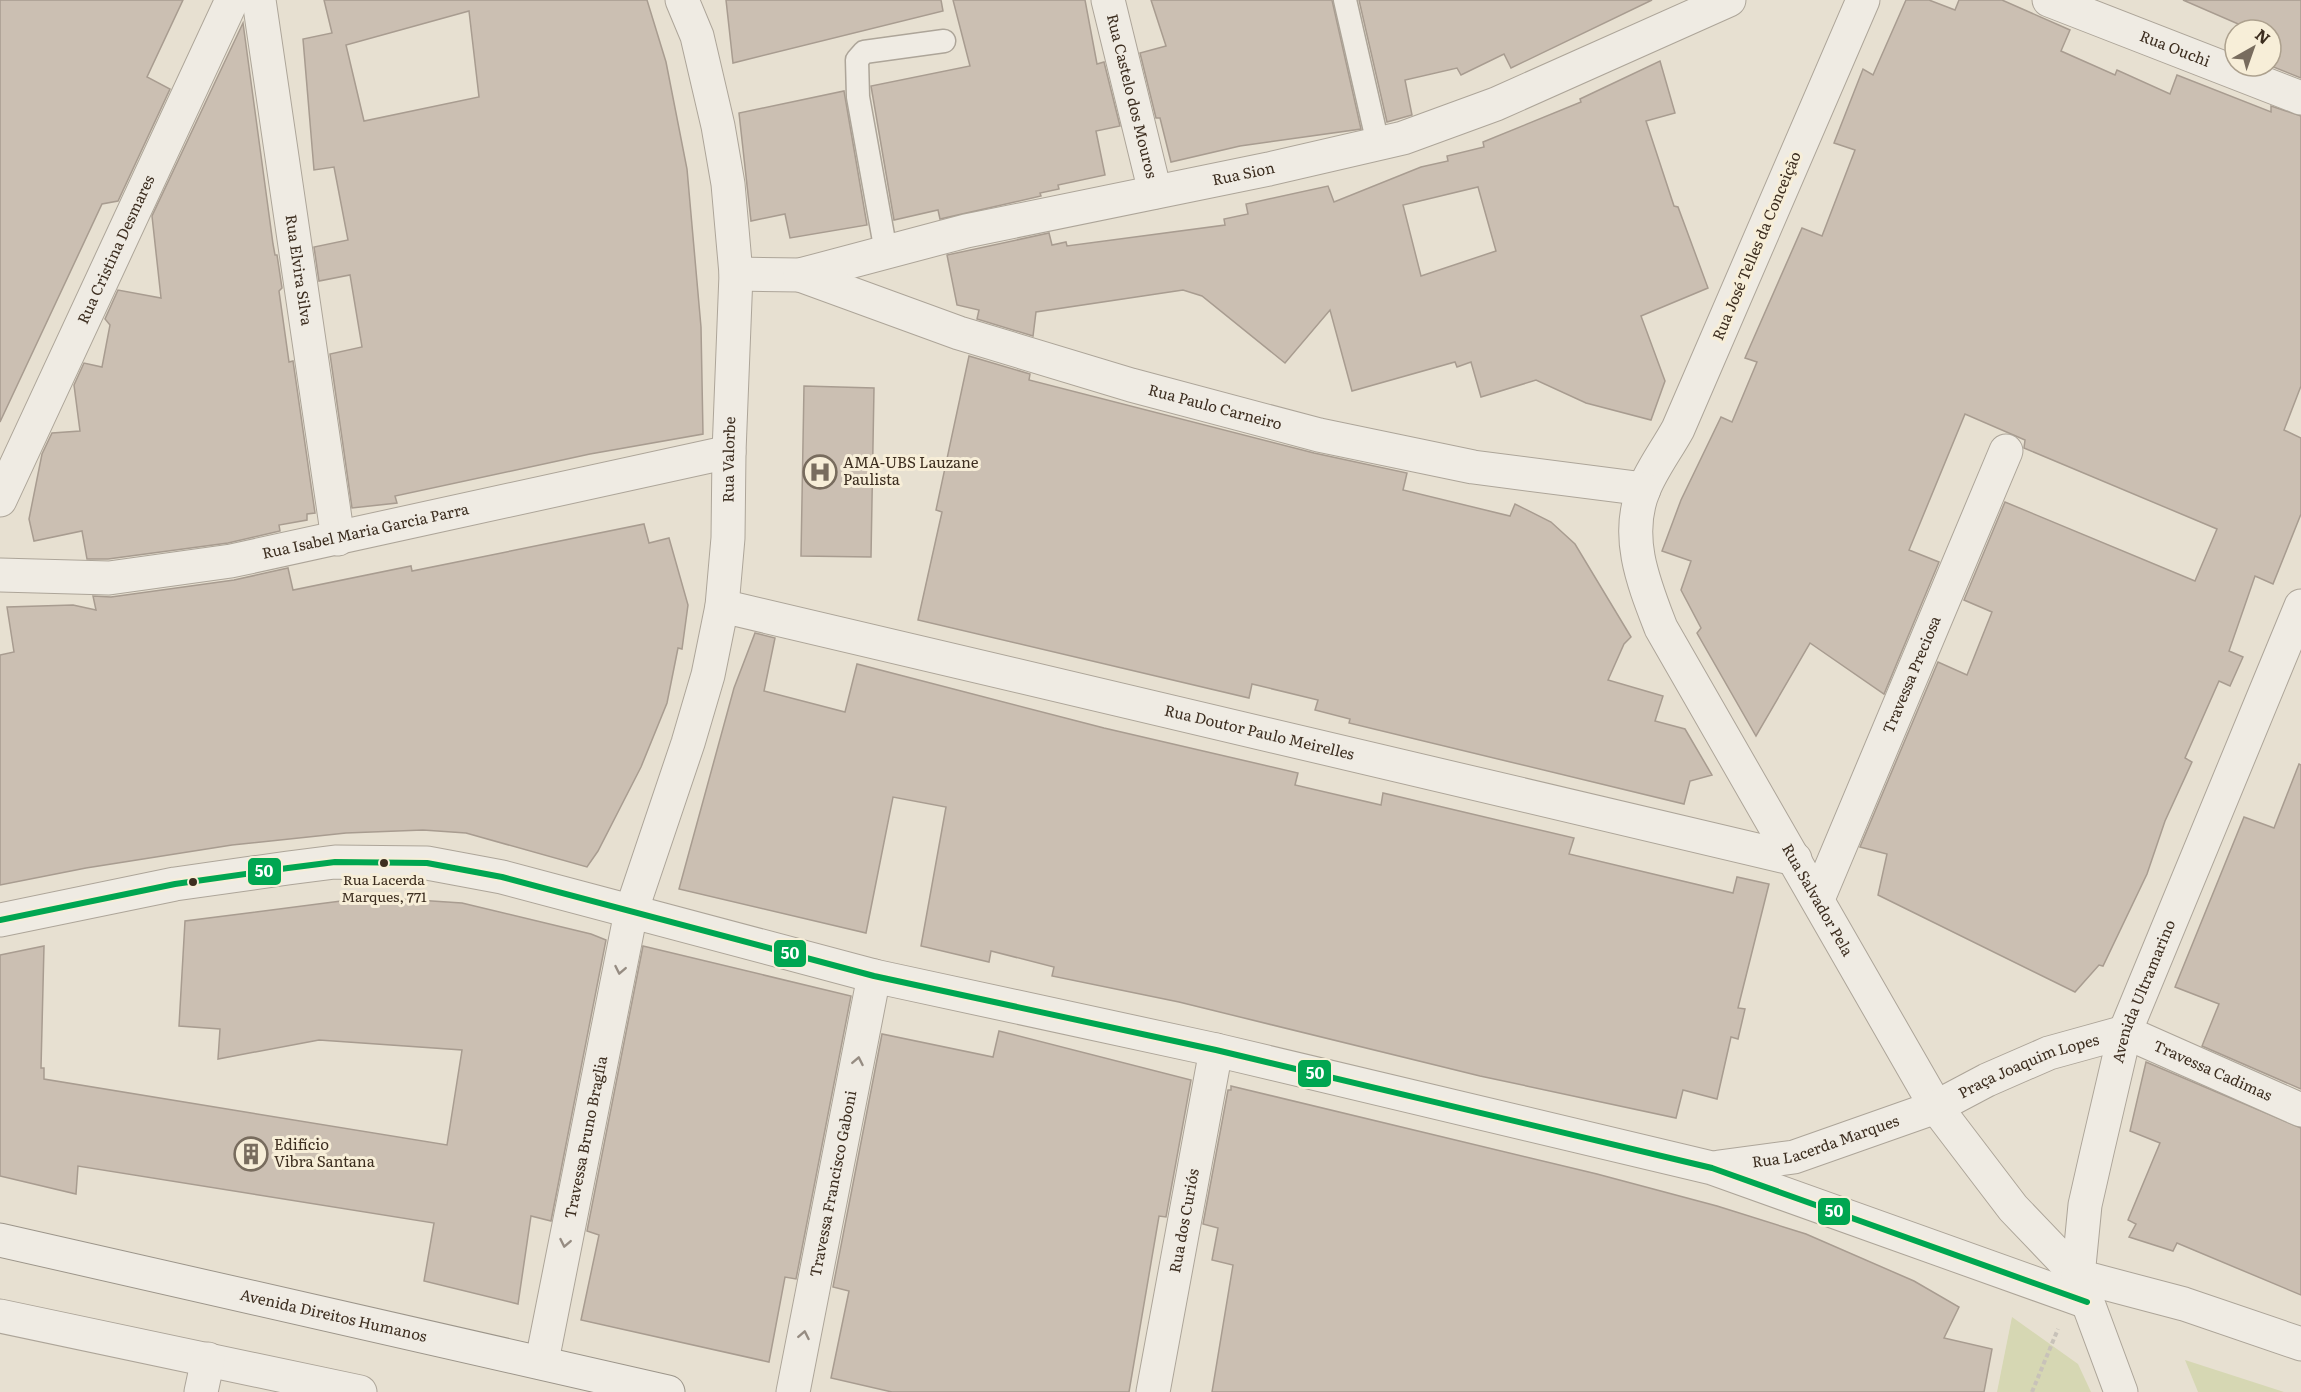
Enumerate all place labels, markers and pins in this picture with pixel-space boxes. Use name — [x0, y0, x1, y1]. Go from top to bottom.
place label: AMA-UBS Lauzane Paulista — [843, 450, 979, 490]
hospital icon: AMA-UBS Lauzane Paulista — [802, 454, 838, 490]
marker: Rua Lacerda Marques, 771 — [378, 857, 390, 869]
place label: Rua Lacerda Marques, 771 — [341, 869, 427, 906]
unlabelled marker — [187, 876, 199, 888]
place label: Edifício Vibra Santana — [274, 1132, 376, 1172]
building icon: Edifício Vibra Santana — [233, 1136, 269, 1172]

